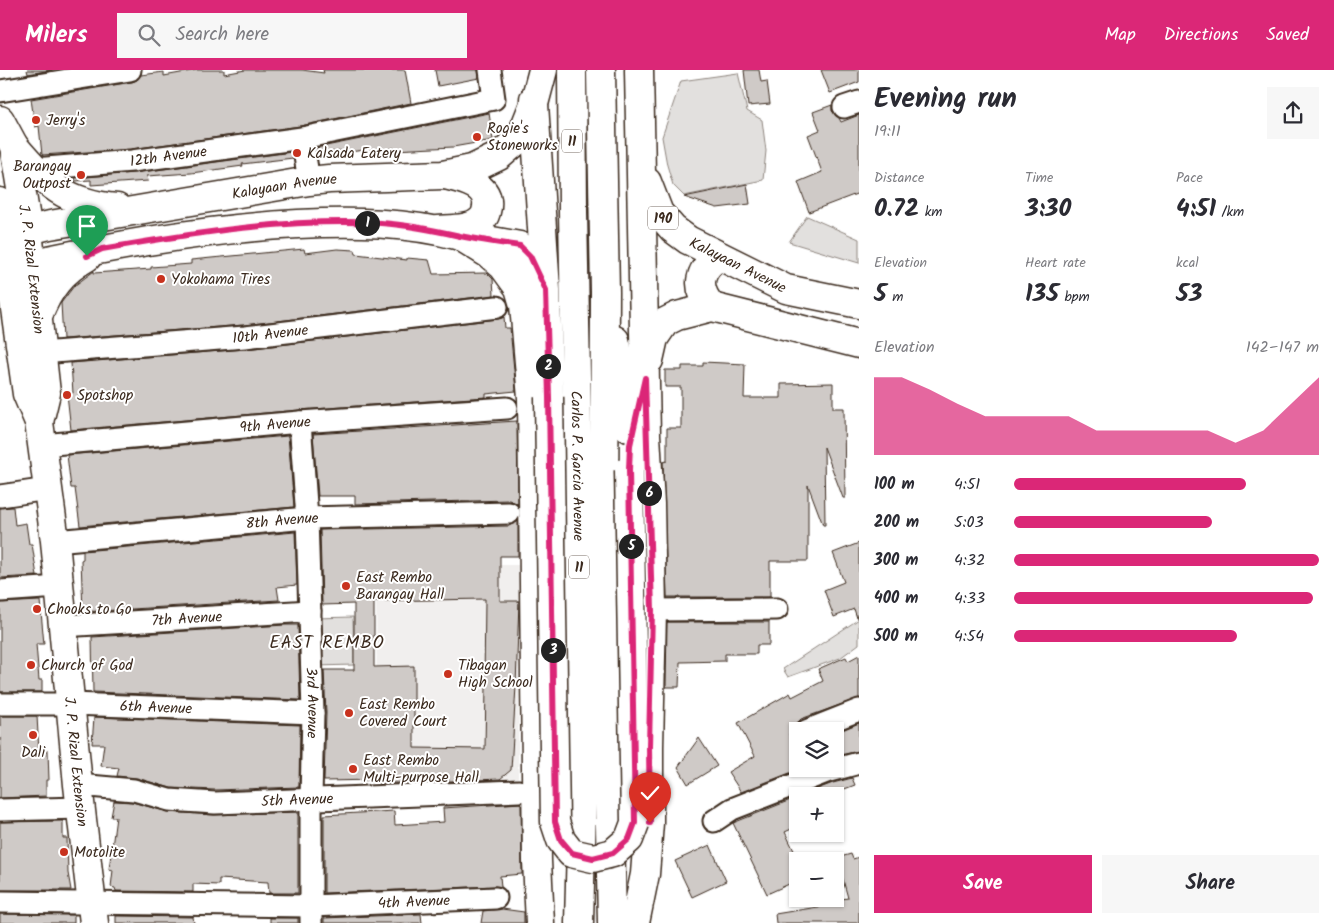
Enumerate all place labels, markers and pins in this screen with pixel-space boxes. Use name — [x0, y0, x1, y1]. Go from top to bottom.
place label: Jerry's — [46, 109, 86, 133]
marker: Jerry's — [30, 114, 42, 126]
place label: Rogie's Stoneworks — [487, 117, 558, 158]
marker: Rogie's Stoneworks — [471, 131, 483, 143]
place label: Kalsada Eatery — [307, 142, 402, 166]
marker: Kalsada Eatery — [291, 147, 303, 159]
place label: Barangay Outpost — [13, 155, 72, 196]
marker: Barangay Outpost — [75, 169, 87, 181]
pin — [66, 205, 108, 256]
pin: 1 — [354, 210, 380, 236]
place label: Yokohama Tires — [171, 268, 271, 292]
marker: Yokohama Tires — [155, 273, 167, 285]
pin: 2 — [536, 354, 560, 378]
place label: Spotshop — [77, 384, 133, 408]
marker: Spotshop — [61, 389, 73, 401]
pin: 6 — [636, 480, 662, 506]
pin: 5 — [618, 534, 644, 558]
place label: East Rembo Barangay Hall — [356, 566, 445, 607]
marker: East Rembo Barangay Hall — [340, 580, 352, 592]
place label: Chooks to Go — [47, 598, 132, 622]
marker: Chooks to Go — [31, 603, 43, 615]
pin: 3 — [540, 638, 566, 662]
place label: Church of God — [41, 654, 133, 678]
place label: Tibagan High School — [458, 654, 533, 695]
marker: Church of God — [25, 659, 37, 671]
marker: Tibagan High School — [442, 668, 454, 680]
place label: East Rembo Covered Court — [359, 693, 447, 734]
marker: East Rembo Covered Court — [343, 707, 355, 719]
marker: Dali — [27, 729, 39, 741]
place label: Dali — [21, 741, 46, 765]
place label: East Rembo Multi-purpose Hall — [363, 749, 479, 790]
marker: East Rembo Multi-purpose Hall — [347, 763, 359, 775]
pin — [629, 772, 671, 823]
place label: Motolite — [74, 841, 125, 865]
marker: Motolite — [58, 846, 70, 858]

